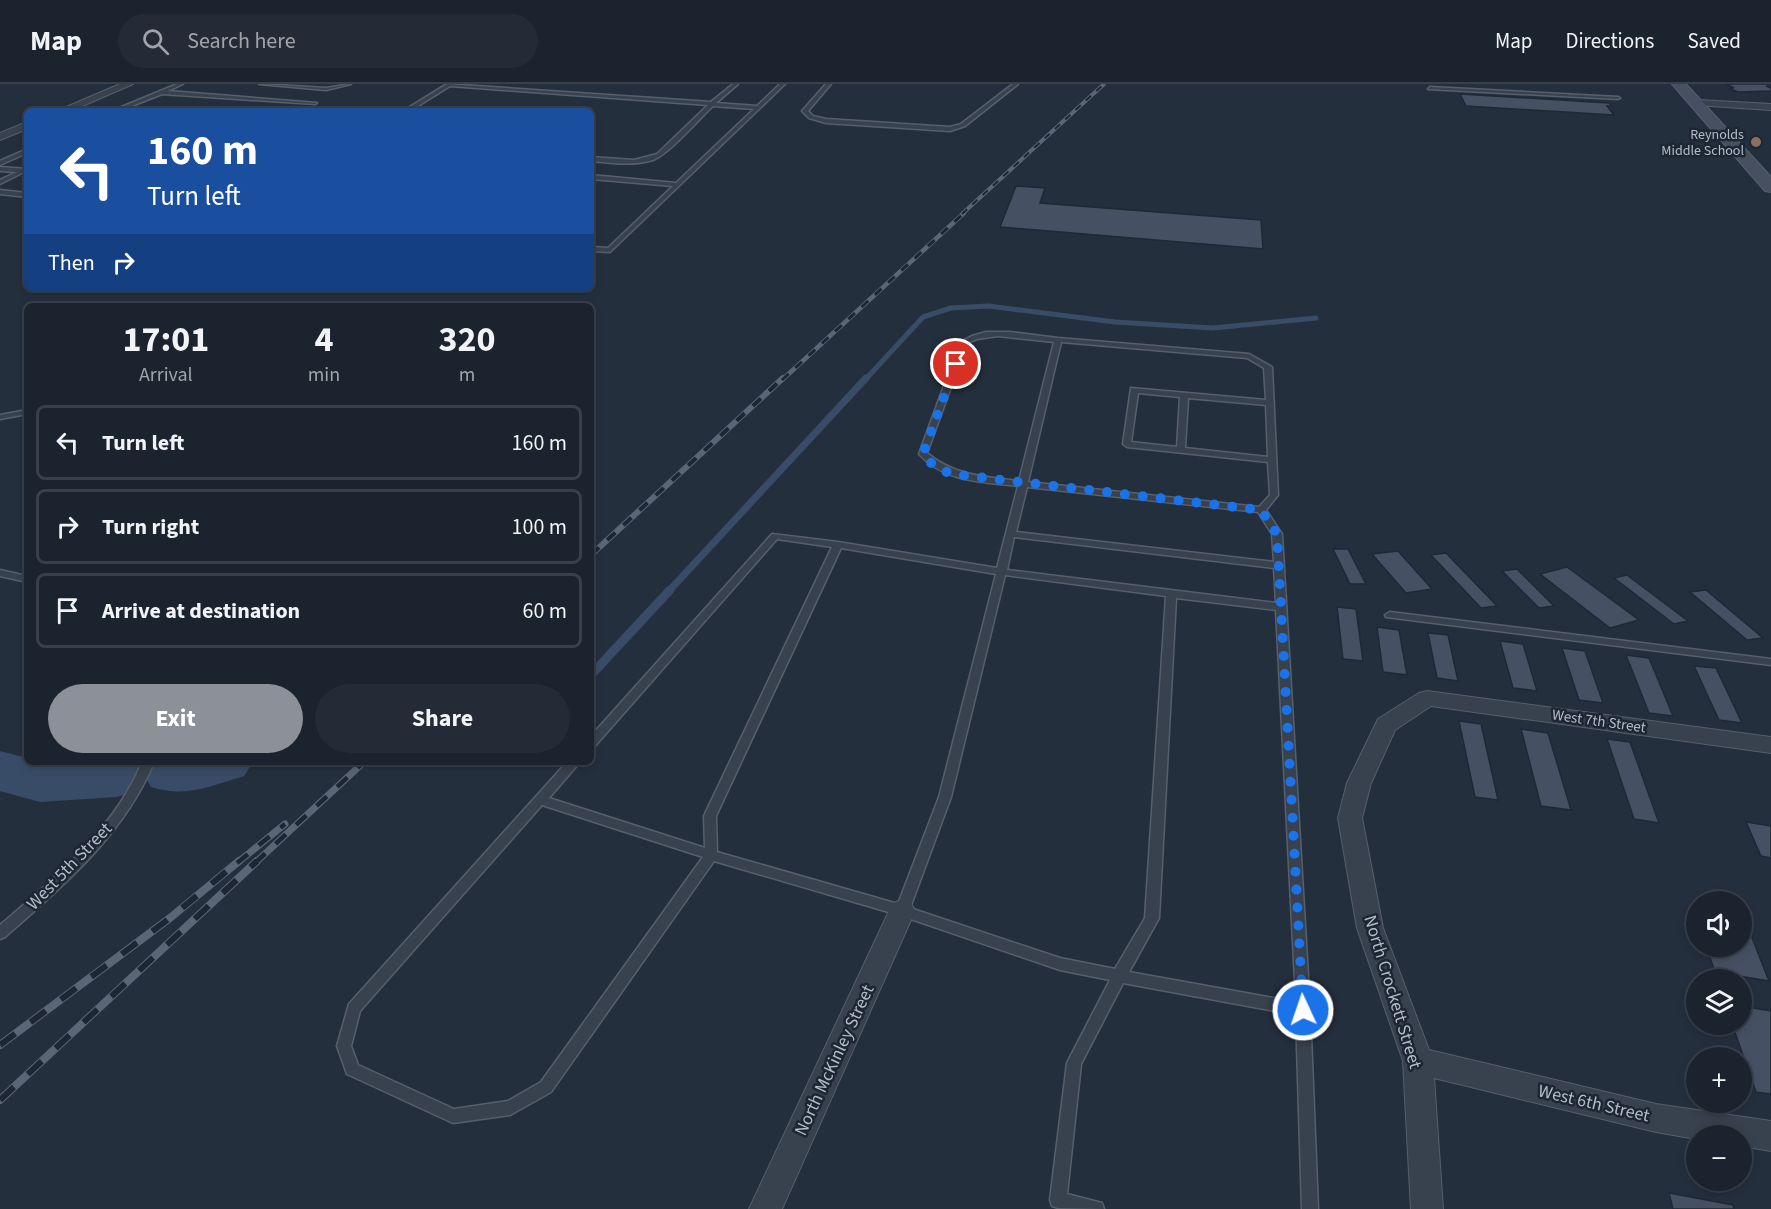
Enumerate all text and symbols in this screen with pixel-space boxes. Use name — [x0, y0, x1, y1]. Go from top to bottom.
search box — [118, 14, 538, 68]
text: Map — [30, 21, 82, 61]
icon: search — [139, 25, 172, 58]
text: Search here — [187, 25, 296, 57]
text: Map — [1495, 26, 1533, 56]
text: Directions — [1566, 26, 1654, 56]
text: Saved — [1687, 26, 1741, 56]
text: 160 m — [147, 121, 258, 181]
place label: Reynolds Middle School — [1661, 125, 1744, 161]
icon: left — [48, 132, 126, 210]
marker: Reynolds Middle School — [1749, 135, 1763, 149]
text: Turn left — [147, 177, 241, 216]
icon: right — [107, 246, 140, 279]
text: Then — [48, 247, 95, 279]
text: 17:01 — [122, 314, 209, 365]
text: 4 — [314, 314, 333, 365]
text: 320 — [439, 314, 496, 365]
pin — [930, 338, 981, 389]
icon: arrive — [939, 347, 972, 380]
text: Arrival — [139, 361, 193, 389]
text: min — [308, 361, 340, 389]
text: m — [459, 361, 475, 389]
icon: left — [51, 426, 84, 459]
text: Turn left — [102, 427, 184, 459]
text: 160 m — [512, 427, 567, 459]
icon: right — [51, 510, 84, 543]
text: Turn right — [102, 511, 199, 543]
text: 100 m — [512, 511, 567, 543]
icon: arrive — [51, 594, 84, 627]
text: Arrive at destination — [102, 595, 300, 627]
text: 60 m — [522, 595, 567, 627]
button: Exit — [48, 684, 303, 753]
button: Share — [315, 684, 570, 753]
street label: West 7th Street — [1551, 705, 1647, 738]
street label: West 5th Street — [21, 817, 118, 916]
map controls — [1686, 891, 1752, 1191]
button: sound — [1686, 891, 1752, 957]
street label: North Crockett Street — [1357, 912, 1428, 1072]
button: layers — [1686, 969, 1752, 1035]
position arrow — [1271, 978, 1335, 1042]
street label: North McKinley Street — [789, 981, 880, 1140]
button: + — [1686, 1047, 1752, 1113]
street label: West 6th Street — [1536, 1079, 1652, 1128]
button: − — [1686, 1125, 1752, 1191]

